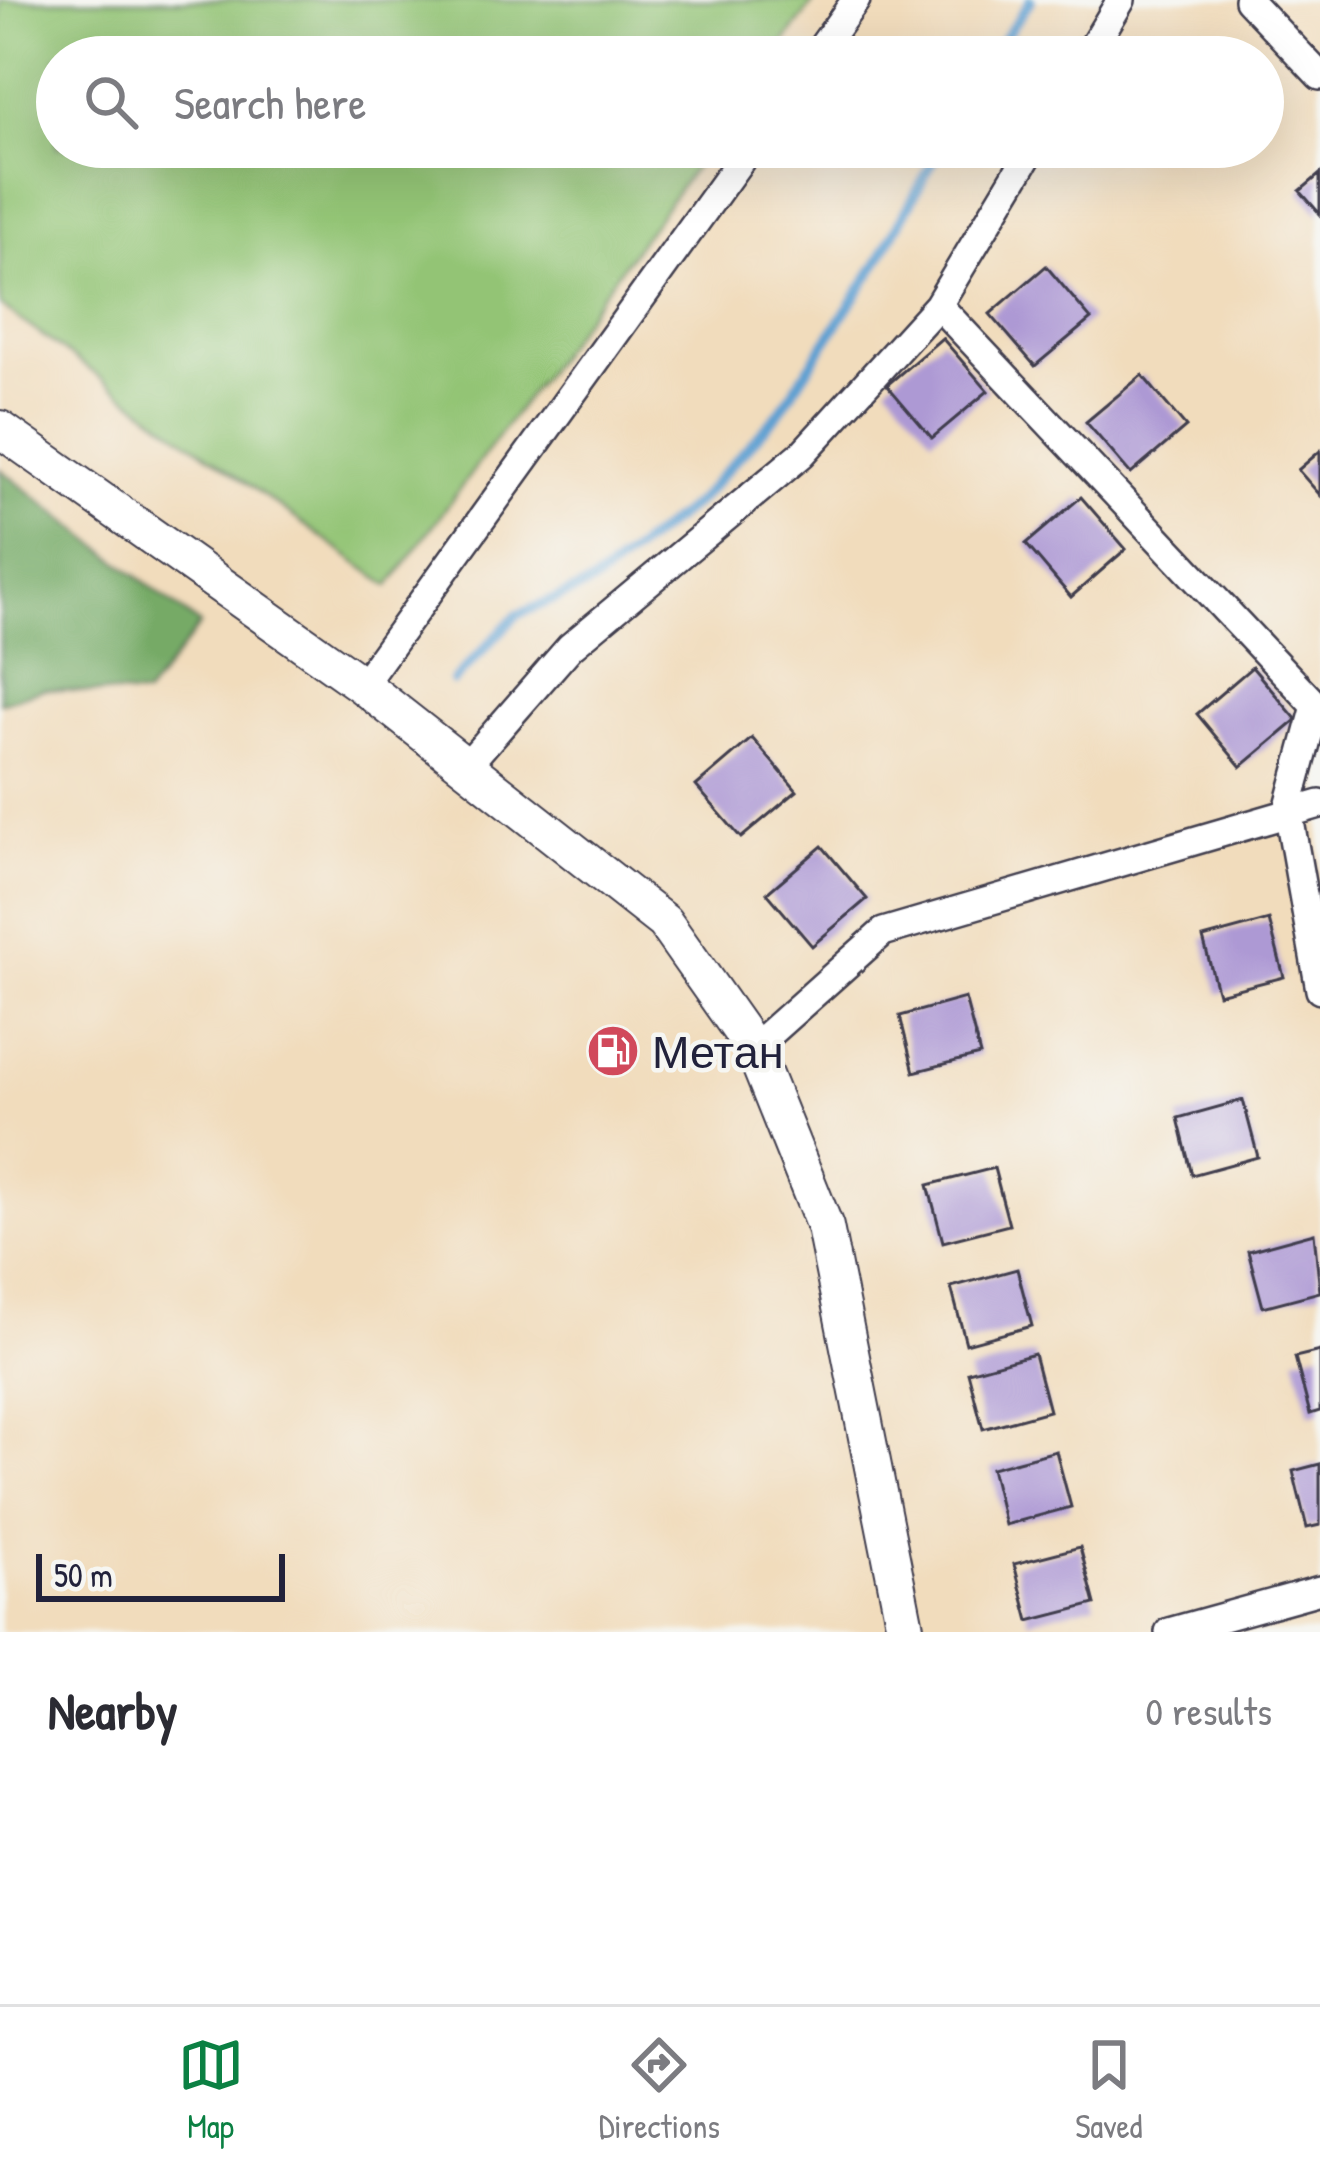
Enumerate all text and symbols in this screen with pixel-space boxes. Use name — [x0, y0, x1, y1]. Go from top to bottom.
search box — [36, 36, 1284, 168]
icon: search — [78, 69, 144, 135]
text: Search here — [174, 72, 366, 133]
place label: Метан — [652, 1021, 784, 1082]
fuel station icon: Метан — [585, 1023, 641, 1079]
scale bar — [36, 1548, 285, 1601]
text: 50 m — [54, 1553, 113, 1597]
text: Nearby — [48, 1676, 178, 1745]
text: 0 results — [1146, 1684, 1272, 1737]
tab: Map — [178, 2032, 244, 2148]
tab: Directions — [599, 2032, 720, 2148]
tab: Saved — [1075, 2032, 1142, 2148]

